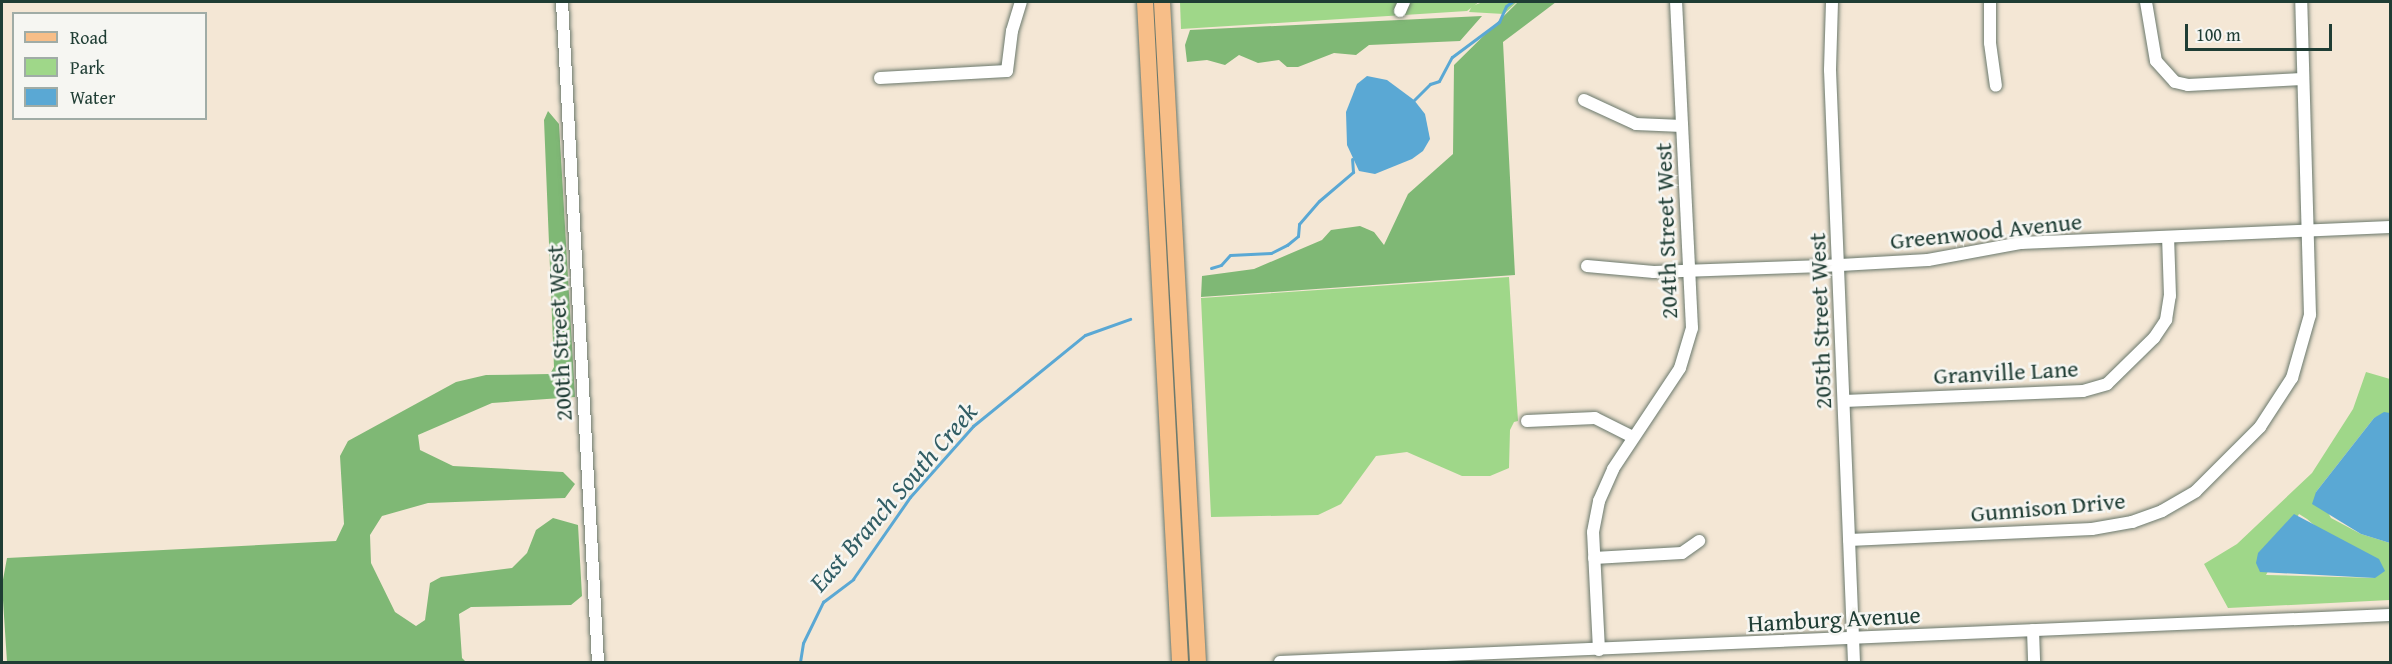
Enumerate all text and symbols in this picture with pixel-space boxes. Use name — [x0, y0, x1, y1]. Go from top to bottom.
legend — [12, 12, 207, 120]
scale bar — [2188, 12, 2335, 50]
text: 100 m — [2196, 21, 2241, 48]
text: Road — [70, 24, 108, 51]
text: Park — [70, 54, 105, 81]
text: Water — [70, 84, 115, 111]
street label: 204th Street West — [1649, 142, 1683, 320]
street label: Greenwood Avenue — [1889, 207, 2083, 255]
street label: 205th Street West — [1803, 232, 1837, 410]
street label: 200th Street West — [540, 244, 578, 422]
street label: Granville Lane — [1933, 354, 2079, 390]
water label: East Branch South Creek — [802, 396, 984, 598]
street label: Gunnison Drive — [1969, 486, 2127, 528]
street label: Hamburg Avenue — [1747, 600, 1921, 638]

